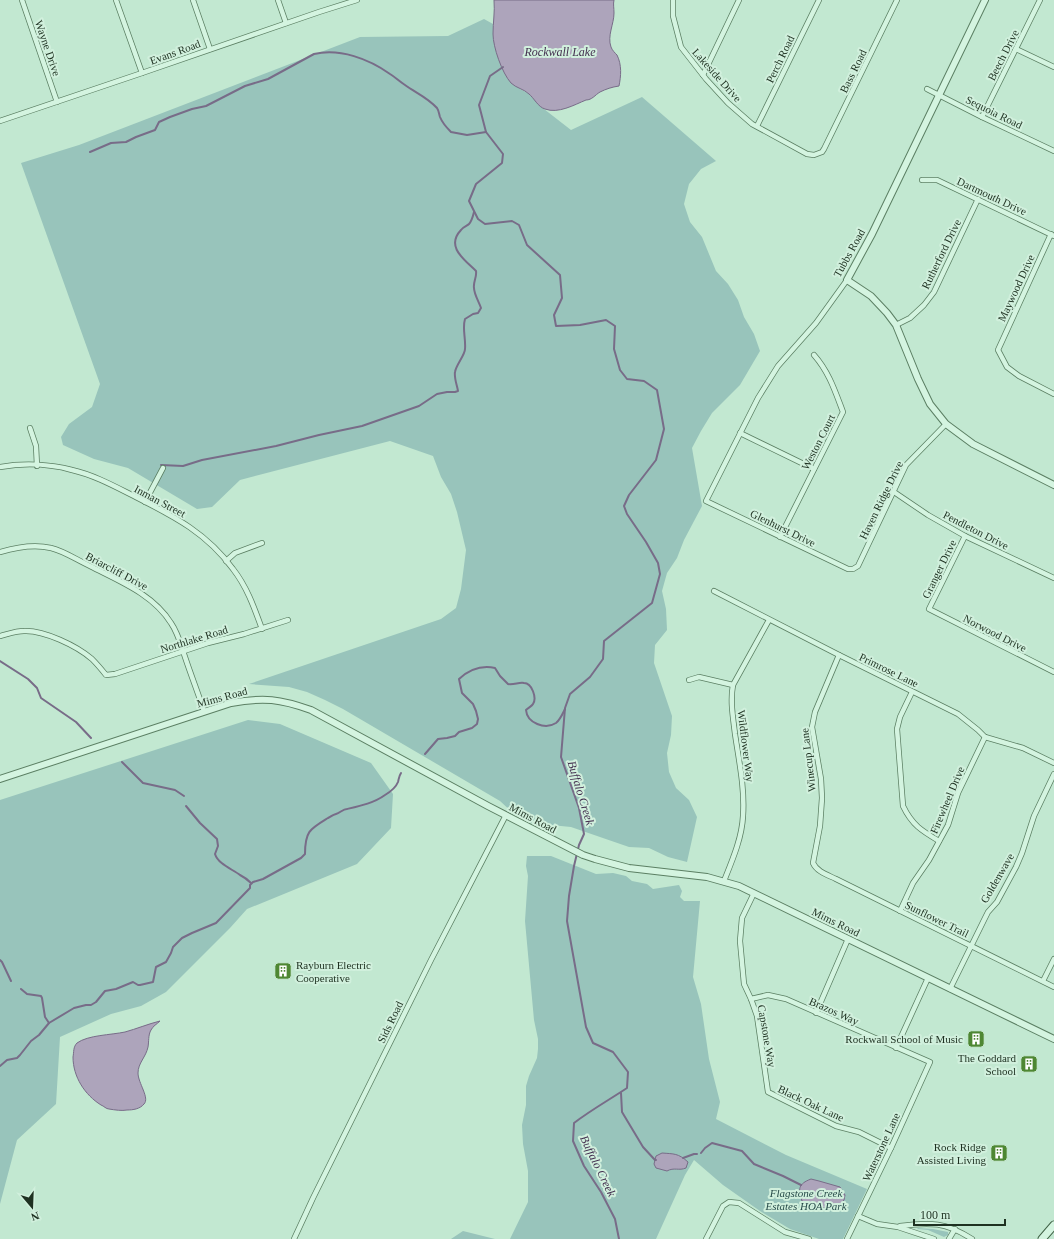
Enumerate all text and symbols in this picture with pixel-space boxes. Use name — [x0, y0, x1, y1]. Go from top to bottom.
street label: Wayne Drive — [33, 19, 63, 78]
street label: Beech Drive — [985, 28, 1021, 82]
street label: Perch Road — [763, 33, 797, 85]
street label: Evans Road — [148, 37, 202, 67]
water label: Rockwall Lake — [524, 45, 596, 59]
street label: Lakeside Drive — [690, 46, 744, 104]
street label: Bass Road — [837, 47, 869, 95]
street label: Sequoia Road — [964, 93, 1025, 131]
street label: Dartmouth Drive — [955, 175, 1029, 217]
street label: Rutherford Drive — [919, 217, 963, 291]
street label: Tubbs Road — [831, 226, 867, 279]
street label: Maywood Drive — [995, 253, 1037, 323]
street label: Weston Court — [799, 412, 837, 472]
street label: Haven Ridge Drive — [857, 459, 905, 541]
street label: Inman Street — [132, 482, 188, 520]
street label: Glenhurst Drive — [748, 507, 818, 549]
street label: Pendleton Drive — [941, 508, 1011, 552]
street label: Granger Drive — [920, 538, 958, 600]
street label: Briarcliff Drive — [84, 550, 150, 592]
street label: Norwood Drive — [961, 612, 1029, 654]
street label: Northlake Road — [159, 623, 230, 655]
street label: Primrose Lane — [857, 650, 921, 690]
street label: Mims Road — [195, 684, 249, 709]
street label: Wildflower Way — [736, 709, 756, 783]
street label: Winecup Lane — [798, 727, 818, 792]
water label: Buffalo Creek — [565, 759, 598, 828]
street label: Firewheel Drive — [927, 765, 967, 835]
street label: Mims Road — [507, 801, 559, 836]
street label: Goldenwave — [978, 851, 1016, 905]
street label: Sunflower Trail — [903, 898, 971, 940]
street label: Mims Road — [810, 905, 862, 939]
place label: Rayburn Electric Cooperative — [296, 959, 371, 984]
building icon: Rayburn Electric Cooperative — [273, 961, 293, 981]
street label: Brazos Way — [807, 995, 861, 1027]
street label: Sids Road — [375, 999, 405, 1045]
street label: Capstone Way — [756, 1004, 778, 1069]
building icon: Rockwall School of Music — [966, 1029, 986, 1049]
place label: Rockwall School of Music — [845, 1033, 963, 1045]
place label: The Goddard School — [958, 1052, 1016, 1077]
building icon: The Goddard School — [1019, 1054, 1039, 1074]
street label: Black Oak Lane — [776, 1082, 846, 1124]
street label: Waterstone Lane — [860, 1111, 902, 1183]
water label: Buffalo Creek — [577, 1133, 619, 1200]
place label: Rock Ridge Assisted Living — [917, 1141, 986, 1166]
building icon: Rock Ridge Assisted Living — [989, 1143, 1009, 1163]
north arrow — [12, 1187, 52, 1227]
park label: Flagstone Creek Estates HOA Park — [764, 1187, 848, 1212]
scale bar — [914, 1201, 1005, 1227]
text: 100 m — [920, 1208, 951, 1222]
text: N — [29, 1209, 41, 1223]

